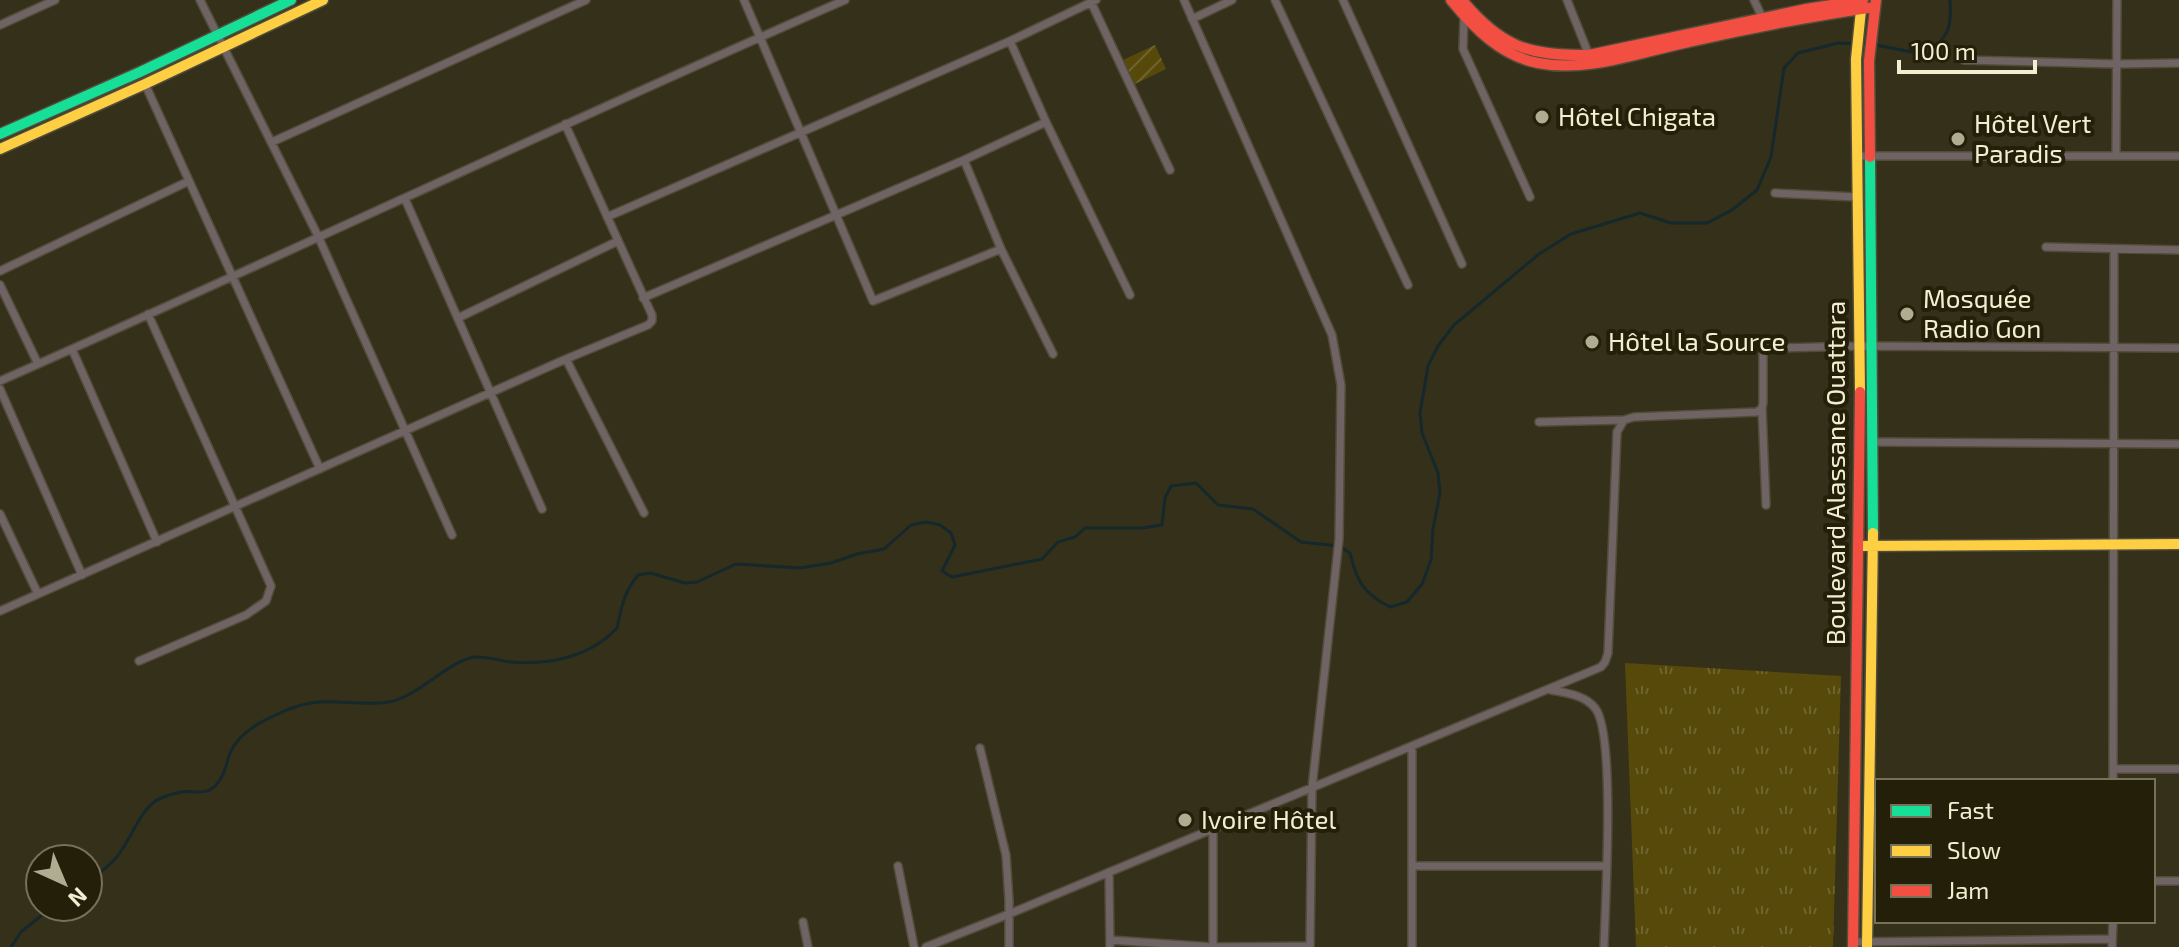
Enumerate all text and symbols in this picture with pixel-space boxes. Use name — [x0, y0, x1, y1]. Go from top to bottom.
scale bar — [1899, 24, 2035, 74]
text: 100 m — [1911, 36, 1976, 65]
place label: Hôtel Chigata — [1558, 100, 1716, 131]
place label: Hôtel Vert Paradis — [1974, 107, 2091, 168]
marker: Hôtel Chigata — [1533, 108, 1551, 126]
marker: Hôtel Vert Paradis — [1949, 130, 1967, 148]
place label: Mosquée Radio Gon — [1923, 282, 2041, 343]
street label: Boulevard Alassane Ouattara — [1819, 301, 1850, 645]
marker: Mosquée Radio Gon — [1898, 305, 1916, 323]
place label: Hôtel la Source — [1608, 325, 1785, 356]
marker: Hôtel la Source — [1583, 333, 1601, 351]
legend — [1875, 779, 2155, 923]
text: Fast — [1947, 795, 1994, 824]
place label: Ivoire Hôtel — [1201, 803, 1336, 834]
marker: Ivoire Hôtel — [1176, 811, 1194, 829]
text: Slow — [1947, 835, 2001, 864]
north arrow — [24, 843, 104, 923]
text: Jam — [1947, 875, 1989, 904]
text: N — [64, 883, 93, 913]

